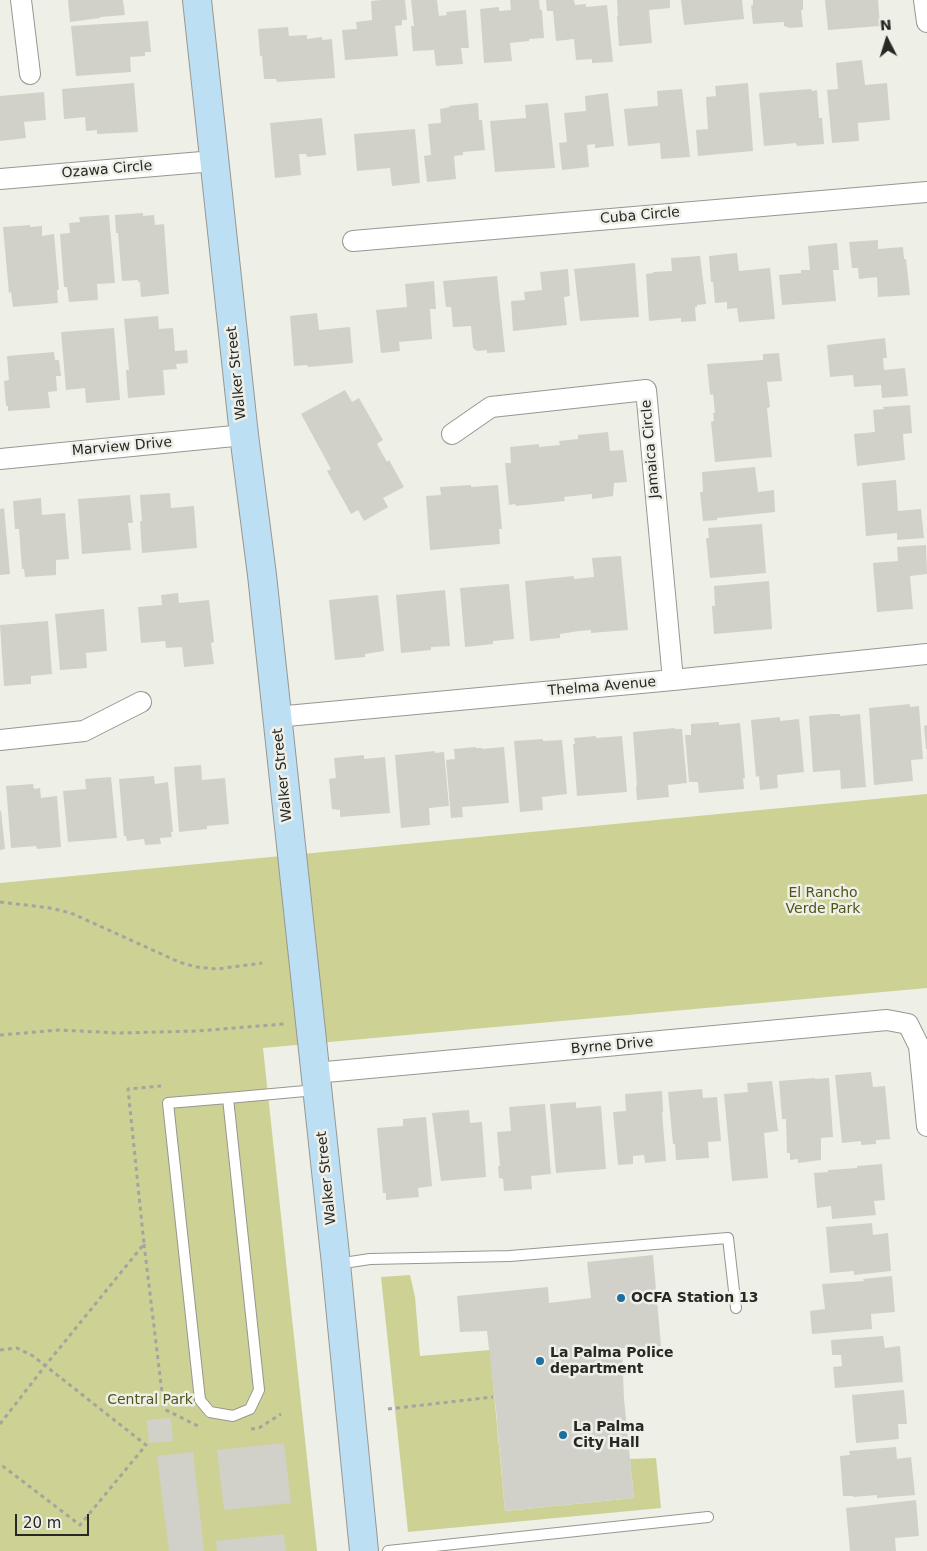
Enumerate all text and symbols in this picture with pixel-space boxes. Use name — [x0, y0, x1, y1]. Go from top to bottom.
north arrow — [862, 15, 912, 65]
text: N — [879, 17, 892, 34]
street label: Ozawa Circle — [61, 158, 153, 182]
street label: Cuba Circle — [599, 204, 681, 228]
street label: Walker Street — [224, 325, 250, 421]
street label: Jamaica Circle — [638, 399, 664, 499]
street label: Marview Drive — [71, 434, 173, 460]
street label: Thelma Avenue — [547, 674, 657, 700]
street label: Walker Street — [270, 727, 296, 823]
park label: El Rancho Verde Park — [786, 885, 860, 918]
street label: Byrne Drive — [570, 1034, 654, 1058]
street label: Walker Street — [314, 1130, 340, 1226]
place label: OCFA Station 13 — [631, 1290, 758, 1306]
marker: OCFA Station 13 — [615, 1292, 627, 1304]
place label: La Palma Police department — [550, 1345, 674, 1378]
marker: La Palma Police department — [534, 1355, 546, 1367]
park label: Central Park — [107, 1392, 193, 1408]
place label: La Palma City Hall — [573, 1419, 644, 1451]
marker: La Palma City Hall — [557, 1429, 569, 1441]
scale bar — [18, 1504, 91, 1536]
text: 20 m — [23, 1514, 61, 1532]

